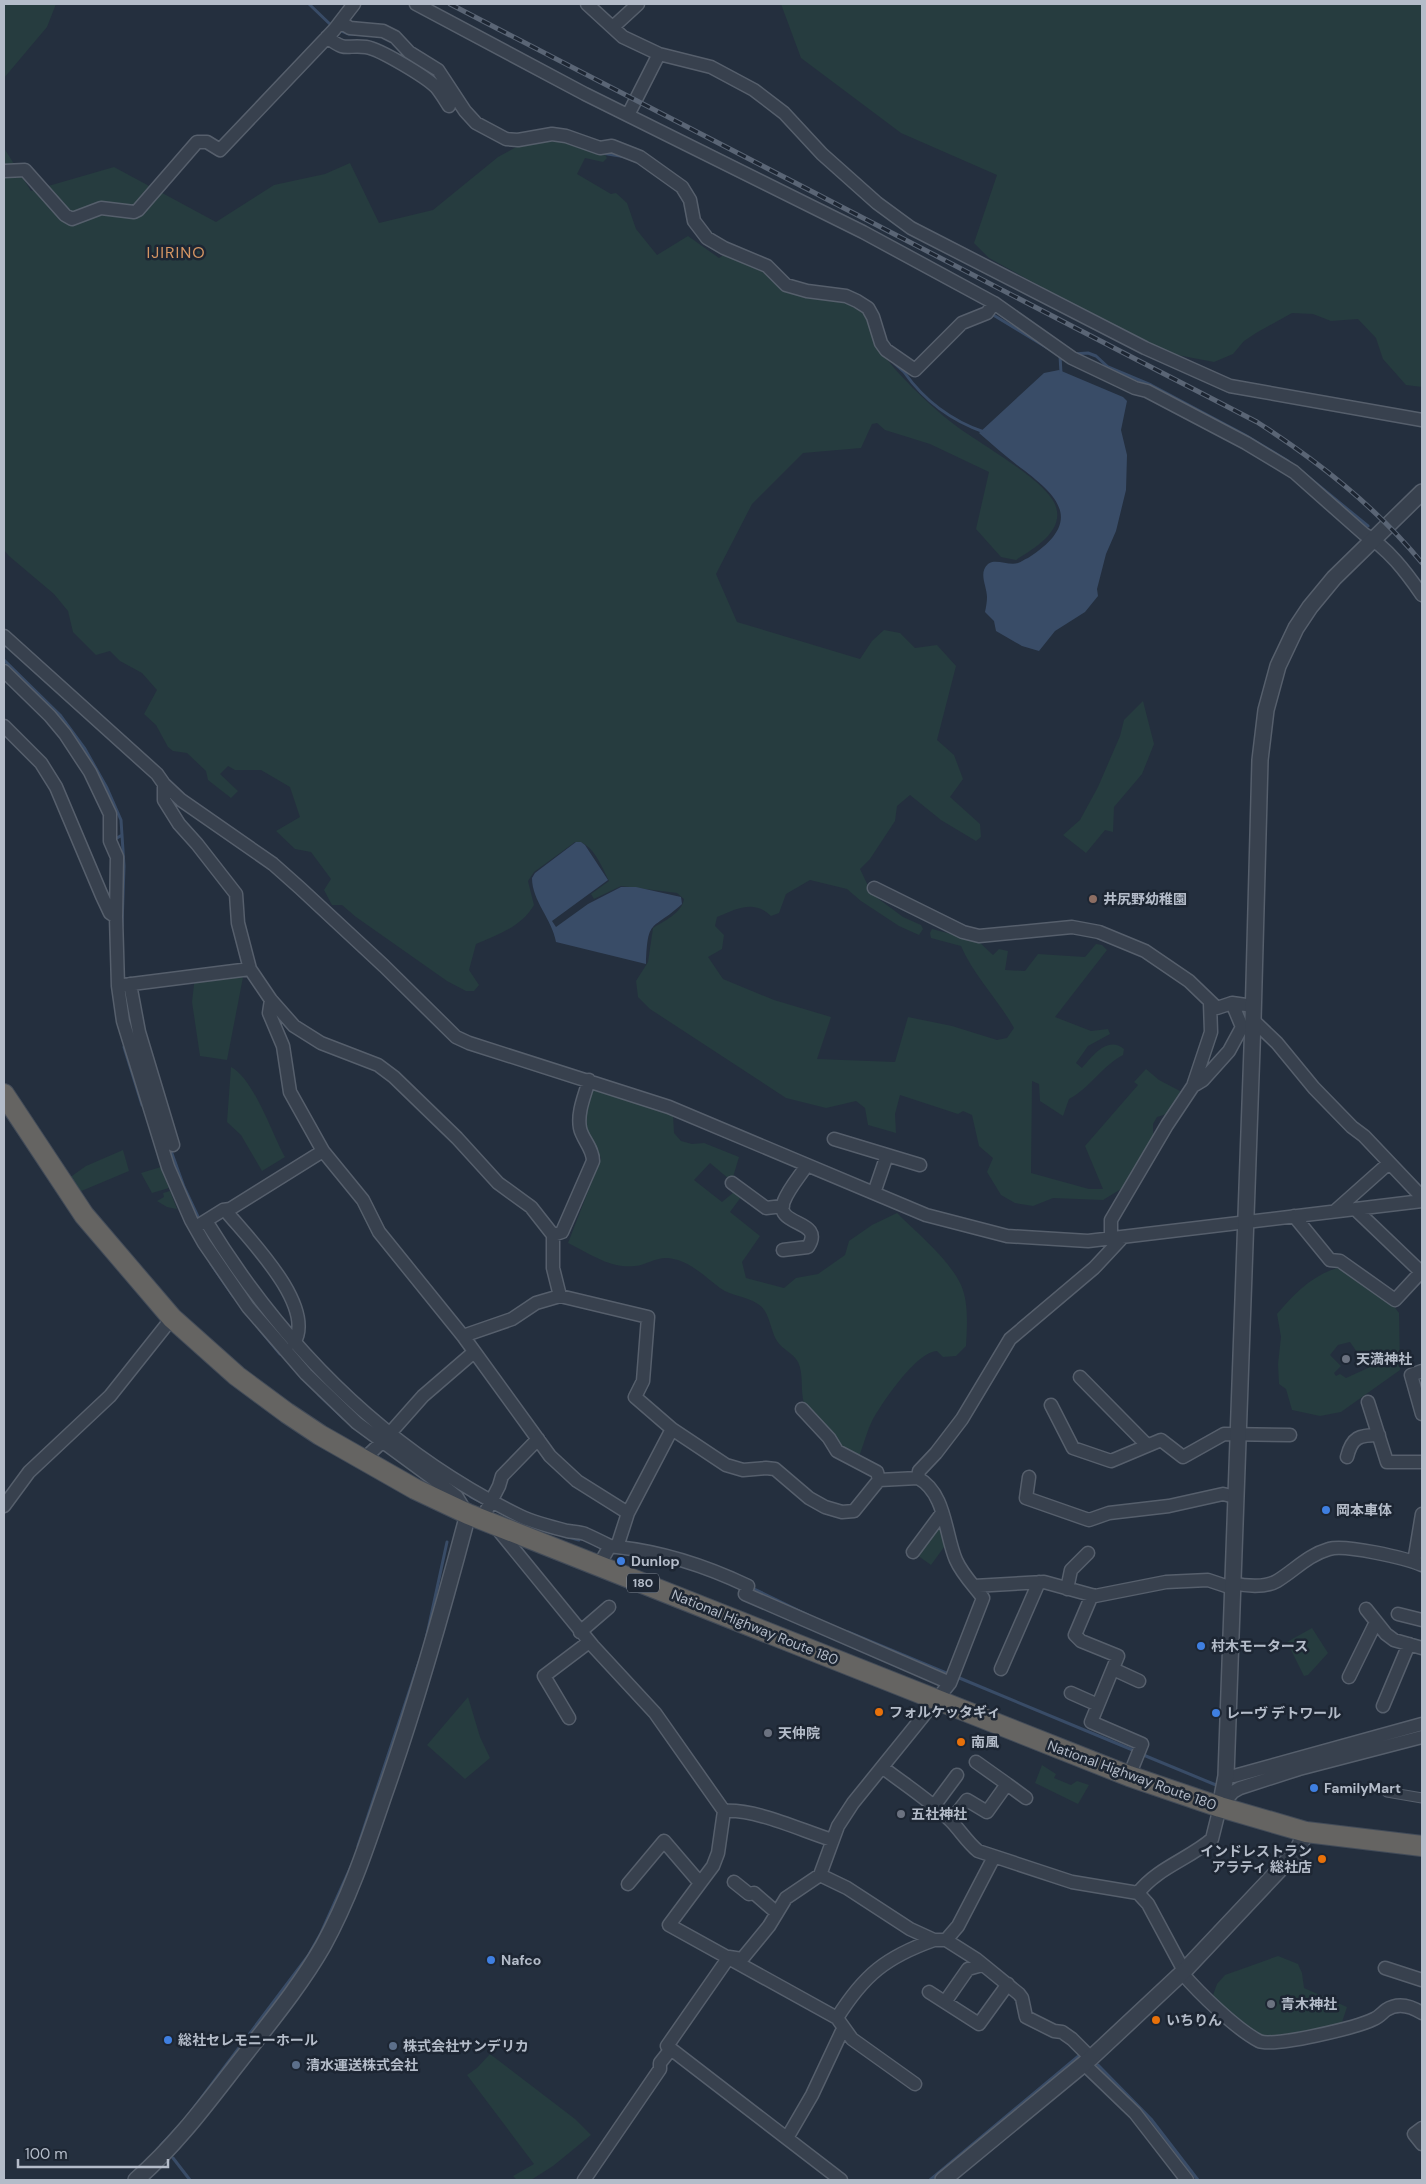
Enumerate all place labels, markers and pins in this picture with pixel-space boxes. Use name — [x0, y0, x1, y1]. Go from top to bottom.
place label: 井尻野幼稚園 — [1103, 890, 1187, 908]
marker: 井尻野幼稚園 — [1087, 893, 1099, 905]
place label: 天満神社 — [1356, 1350, 1412, 1368]
marker: 天満神社 — [1340, 1353, 1352, 1365]
place label: 岡本車体 — [1336, 1501, 1392, 1519]
marker: 岡本車体 — [1320, 1504, 1332, 1516]
place label: Dunlop — [631, 1552, 680, 1570]
marker: Dunlop — [615, 1555, 627, 1567]
place label: 村木モータース — [1211, 1637, 1308, 1655]
marker: 村木モータース — [1195, 1640, 1207, 1652]
place label: フォルケッタギィ — [889, 1703, 1001, 1721]
place label: レーヴ デトワール — [1226, 1704, 1341, 1722]
marker: フォルケッタギィ — [873, 1706, 885, 1718]
marker: レーヴ デトワール — [1210, 1707, 1222, 1719]
place label: 天仲院 — [778, 1724, 820, 1742]
marker: 天仲院 — [762, 1727, 774, 1739]
place label: 南風 — [971, 1733, 999, 1751]
marker: 南風 — [955, 1736, 967, 1748]
place label: FamilyMart — [1324, 1779, 1401, 1797]
marker: FamilyMart — [1308, 1782, 1320, 1794]
place label: 五社神社 — [911, 1805, 967, 1823]
marker: 五社神社 — [895, 1808, 907, 1820]
place label: インドレストラン アラティ 総社店 — [1200, 1842, 1312, 1876]
marker: インドレストラン アラティ 総社店 — [1316, 1853, 1328, 1865]
place label: Nafco — [501, 1951, 541, 1969]
marker: Nafco — [485, 1954, 497, 1966]
place label: 青木神社 — [1281, 1995, 1337, 2013]
marker: 青木神社 — [1265, 1998, 1277, 2010]
place label: いちりん — [1166, 2011, 1222, 2029]
marker: いちりん — [1150, 2014, 1162, 2026]
place label: 総社セレモニーホール — [178, 2031, 318, 2049]
marker: 総社セレモニーホール — [162, 2034, 174, 2046]
place label: 株式会社サンデリカ — [403, 2037, 529, 2055]
marker: 株式会社サンデリカ — [387, 2040, 399, 2052]
place label: 清水運送株式会社 — [306, 2056, 418, 2074]
marker: 清水運送株式会社 — [290, 2059, 302, 2071]

